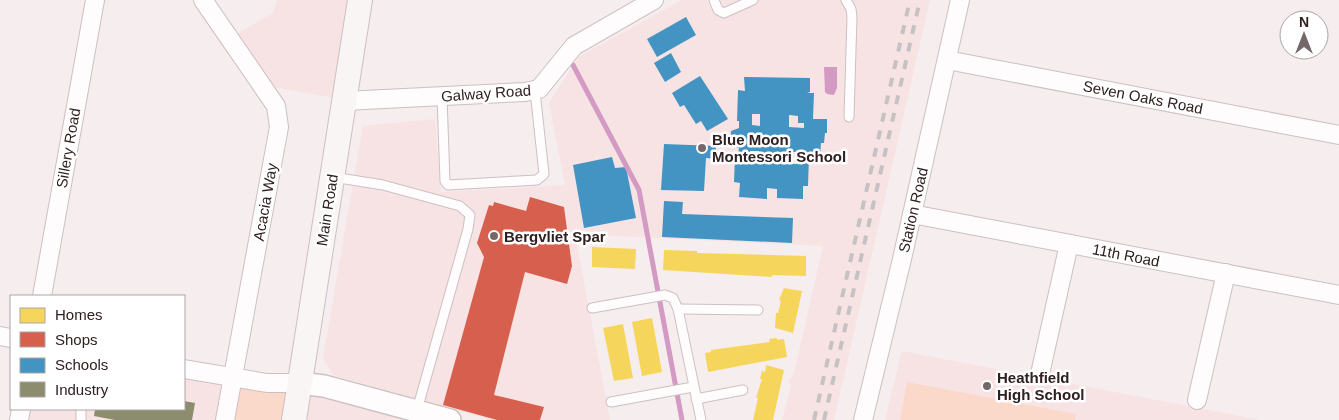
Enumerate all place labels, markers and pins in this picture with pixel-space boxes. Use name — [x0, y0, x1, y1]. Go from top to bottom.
place label: Blue Moon Montessori School — [712, 131, 846, 165]
marker: Blue Moon Montessori School — [696, 142, 708, 154]
place label: Bergvliet Spar — [504, 228, 606, 245]
marker: Bergvliet Spar — [488, 230, 500, 242]
place label: Heathfield High School — [997, 369, 1085, 403]
marker: Heathfield High School — [981, 380, 993, 392]

